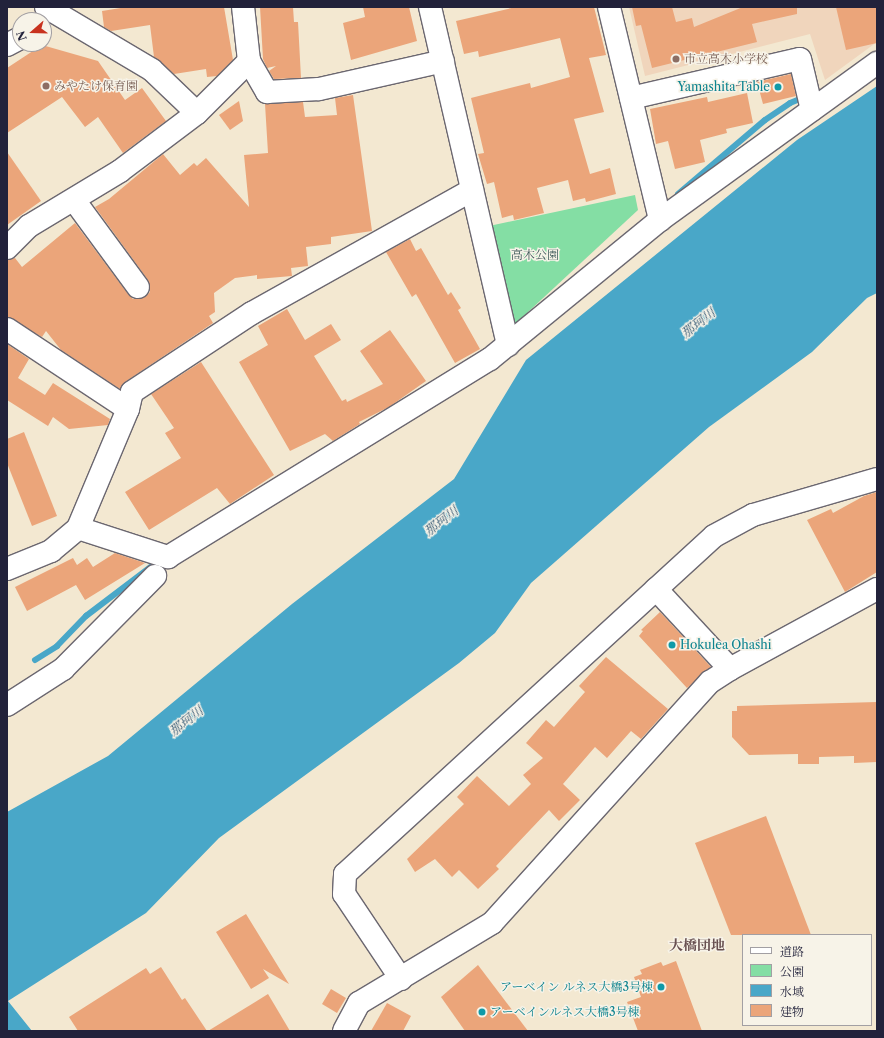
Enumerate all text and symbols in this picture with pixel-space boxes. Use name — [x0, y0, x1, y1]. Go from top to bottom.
north arrow — [12, 12, 52, 52]
text: N — [13, 29, 30, 43]
place label: 市立高木小学校 — [684, 52, 768, 66]
marker: 市立高木小学校 — [671, 54, 681, 64]
place label: みやたけ保育園 — [54, 79, 138, 93]
place label: Yamashita Table — [677, 80, 770, 94]
marker: みやたけ保育園 — [41, 81, 51, 91]
marker: Yamashita Table — [773, 82, 783, 92]
park label: 高木公園 — [511, 248, 559, 262]
water label: 那珂川 — [678, 305, 718, 341]
water label: 那珂川 — [421, 503, 461, 539]
place label: Hokulea Ohashi — [680, 638, 772, 652]
marker: Hokulea Ohashi — [667, 640, 677, 650]
water label: 那珂川 — [166, 703, 206, 739]
legend — [742, 934, 872, 1026]
district label: 大橋団地 — [669, 937, 725, 953]
text: 道路 — [780, 944, 804, 959]
text: 公園 — [780, 964, 804, 979]
place label: アーベイン ルネス大橋3号棟 — [500, 980, 653, 994]
marker: アーベイン ルネス大橋3号棟 — [656, 982, 666, 992]
text: 水域 — [780, 984, 804, 999]
text: 建物 — [780, 1004, 804, 1019]
place label: アーベインルネス大橋3号棟 — [490, 1005, 640, 1019]
marker: アーベインルネス大橋3号棟 — [477, 1007, 487, 1017]

